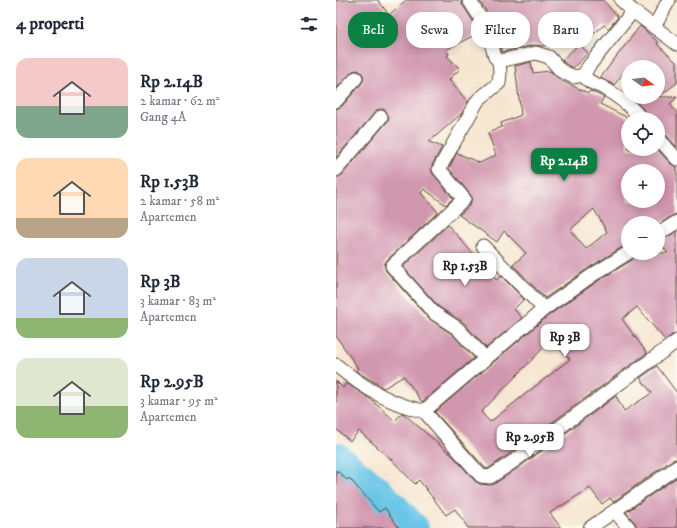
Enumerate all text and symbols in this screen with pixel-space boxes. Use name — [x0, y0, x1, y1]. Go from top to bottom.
chip: Beli — [348, 12, 398, 48]
chip: Sewa — [406, 12, 463, 48]
chip: Filter — [471, 12, 530, 48]
chip: Baru — [538, 12, 593, 48]
text: 4 properti — [16, 13, 84, 35]
icon: filters — [298, 13, 320, 35]
north arrow — [621, 60, 665, 104]
map controls — [621, 60, 665, 260]
text: Rp 2.14B — [140, 71, 203, 93]
icon: home — [48, 74, 96, 122]
text: 2 kamar · 62 m² — [140, 93, 220, 109]
text: Gang 4A — [140, 109, 186, 125]
button: locate — [621, 112, 665, 156]
pin: Rp 2.14B — [523, 148, 605, 182]
text: Rp 2.14B — [540, 153, 588, 169]
button: + — [621, 164, 665, 208]
text: Rp 1.53B — [140, 171, 199, 193]
icon: home — [48, 174, 96, 222]
text: 2 kamar · 58 m² — [140, 193, 219, 209]
text: Apartemen — [140, 209, 197, 225]
button: − — [621, 216, 665, 260]
pin: Rp 1.53B — [424, 253, 506, 287]
text: Rp 1.53B — [442, 258, 488, 274]
text: Rp 3B — [140, 271, 181, 293]
icon: home — [48, 274, 96, 322]
text: 3 kamar · 83 m² — [140, 293, 216, 309]
text: Apartemen — [140, 309, 197, 325]
pin: Rp 3B — [537, 324, 593, 358]
text: Rp 3B — [549, 329, 581, 345]
text: Rp 2.95B — [140, 371, 204, 393]
icon: home — [48, 374, 96, 422]
text: 3 kamar · 95 m² — [140, 393, 218, 409]
text: Apartemen — [140, 409, 197, 425]
pin: Rp 2.95B — [489, 424, 571, 458]
text: Rp 2.95B — [506, 429, 554, 445]

